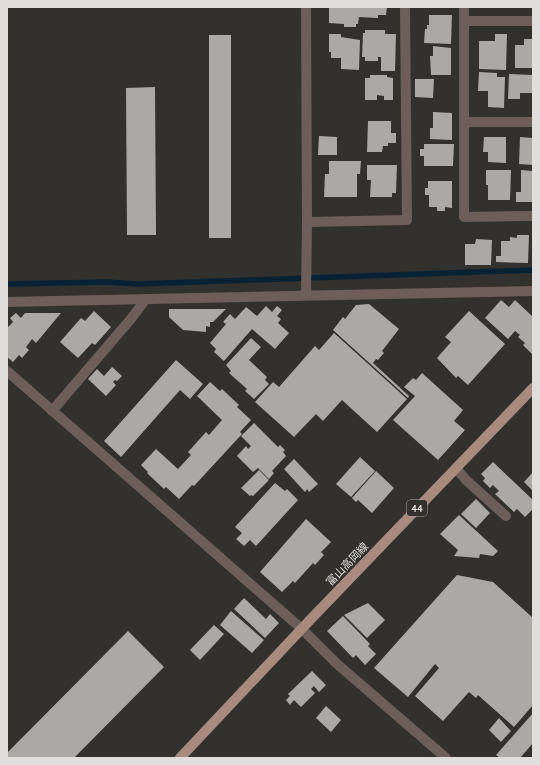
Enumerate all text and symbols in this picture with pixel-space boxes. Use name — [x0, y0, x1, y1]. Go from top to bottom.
road number: 44 — [407, 500, 427, 516]
street label: 富山高岡線 — [323, 539, 371, 589]

